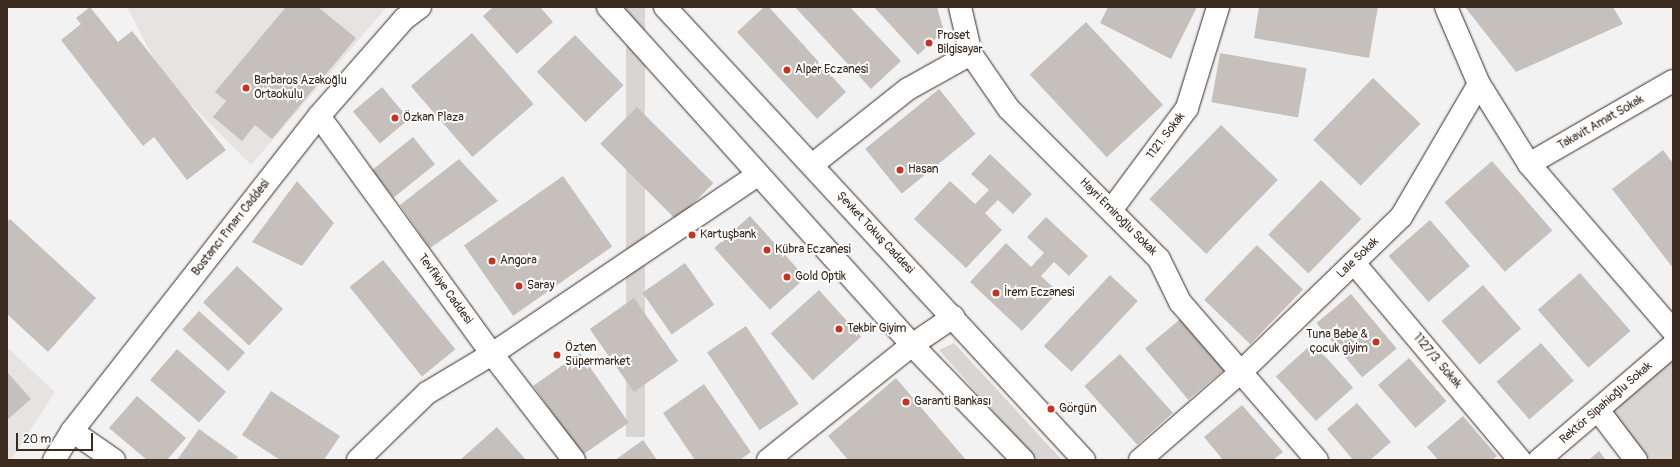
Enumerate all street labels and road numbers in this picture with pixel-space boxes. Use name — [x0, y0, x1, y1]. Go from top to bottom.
street label: Takavit Amat Sokak — [1555, 93, 1647, 153]
street label: 1121. Sokak — [1144, 110, 1188, 162]
street label: Hayri Emiroğlu Sokak — [1076, 175, 1160, 259]
street label: Bostancı Pınarı Caddesi — [189, 177, 273, 279]
street label: Şevket Tokuş Caddesi — [833, 189, 917, 277]
street label: Lale Sokak — [1334, 234, 1382, 282]
street label: Tevfikiye Caddesi — [415, 251, 475, 327]
street label: 1127/3. Sokak — [1410, 330, 1464, 392]
street label: Rektör Sipahioğlu Sokak — [1557, 359, 1655, 447]

